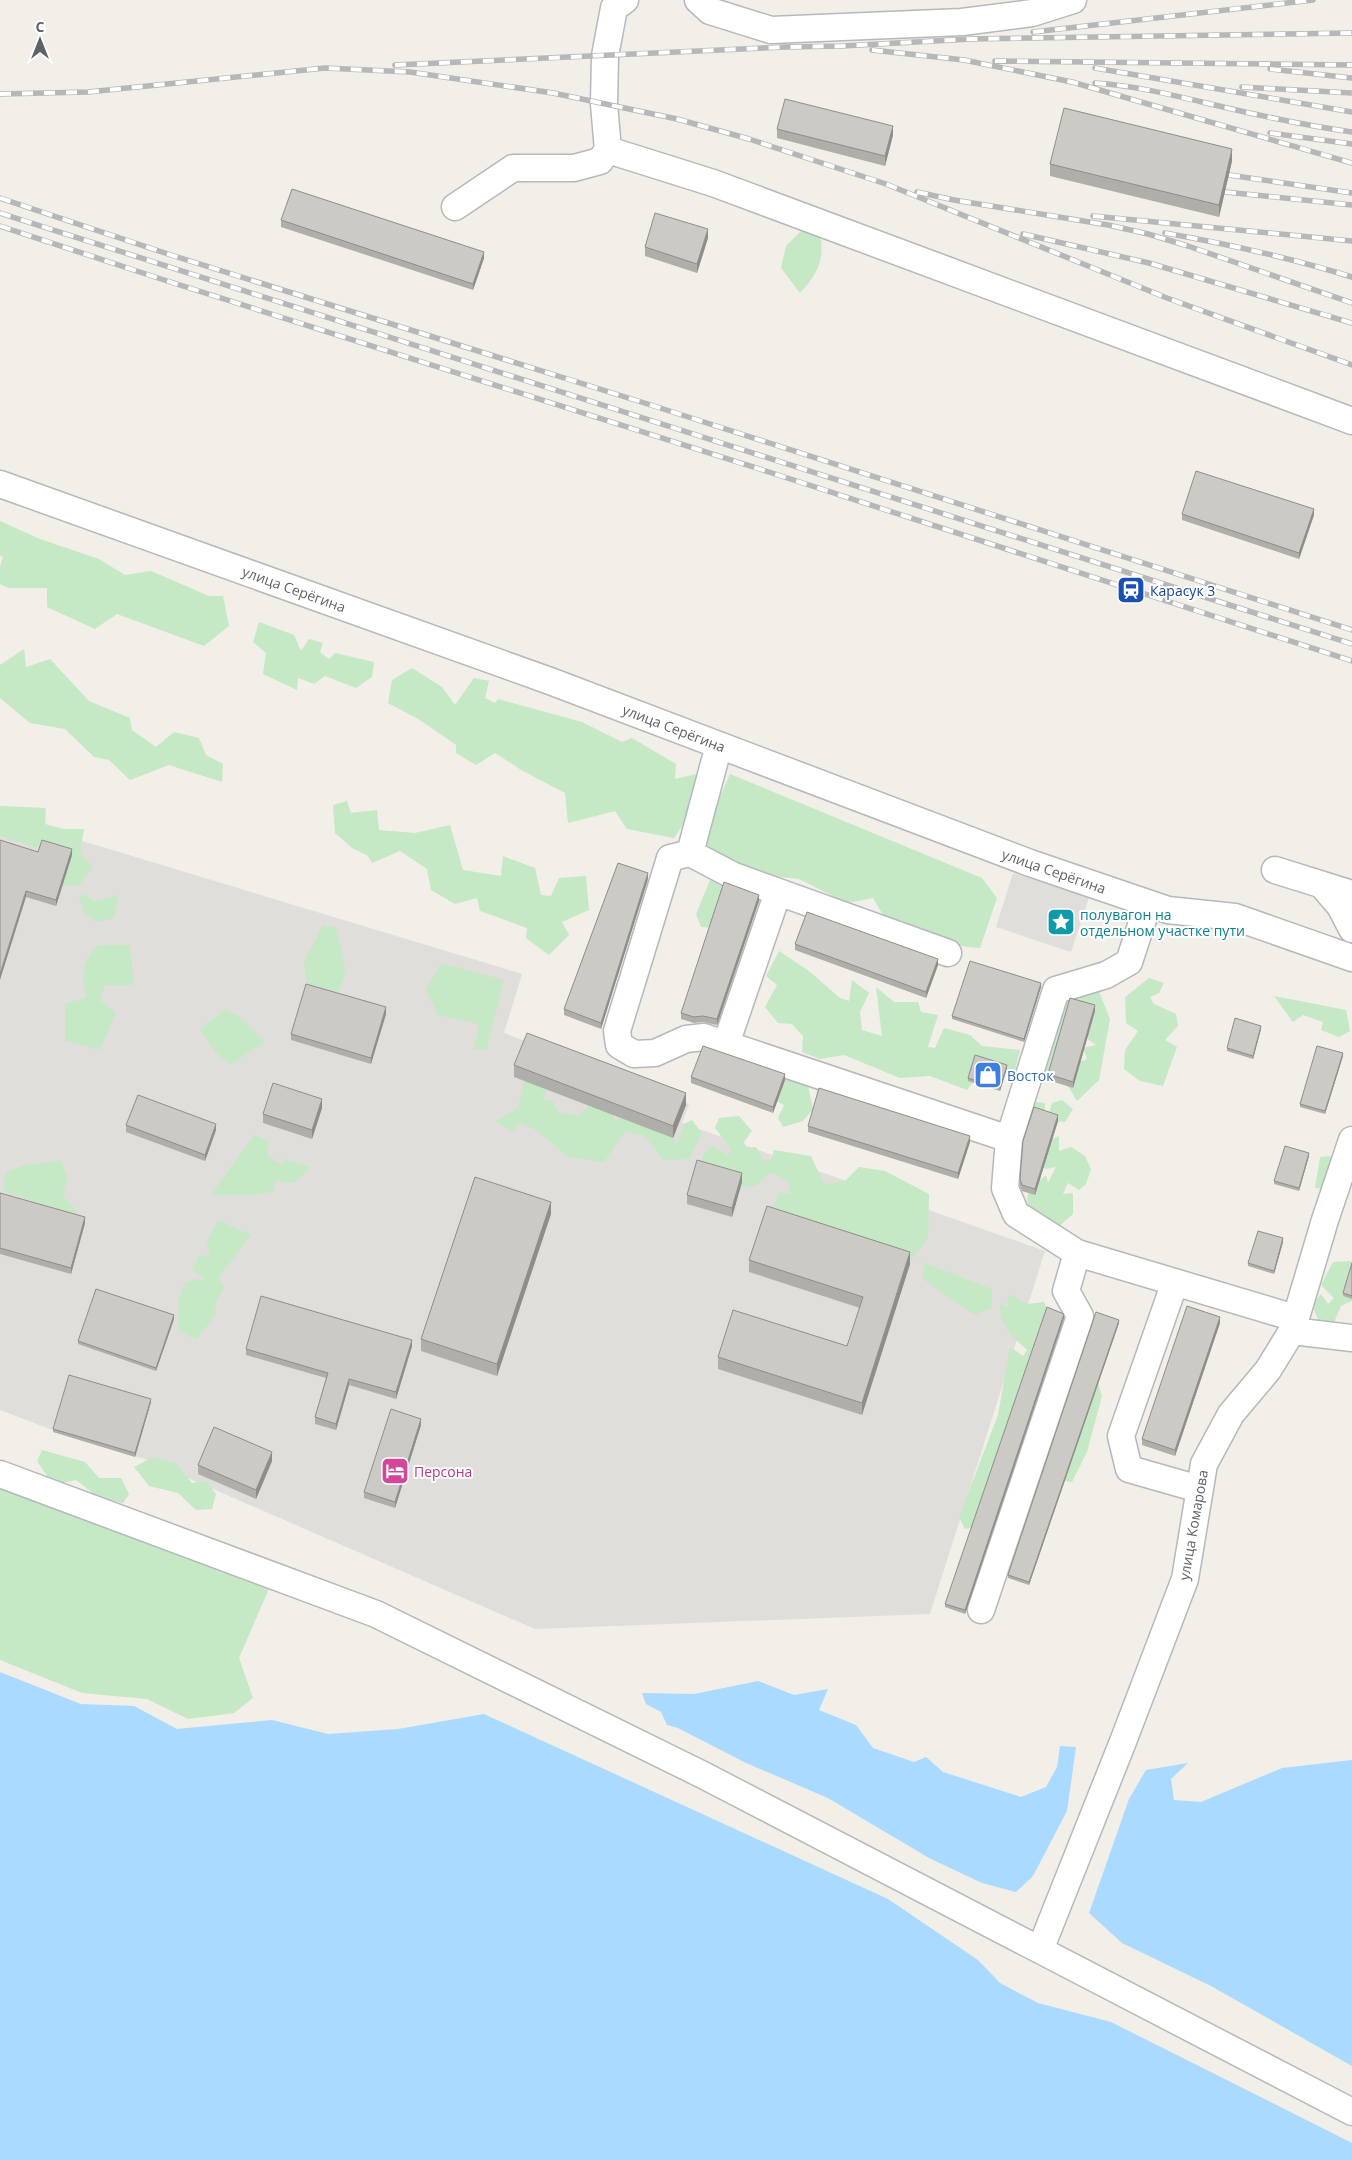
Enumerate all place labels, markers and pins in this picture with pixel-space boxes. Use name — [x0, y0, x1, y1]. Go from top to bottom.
station icon: Карасук 3 — [1116, 575, 1146, 605]
place label: Карасук 3 — [1150, 581, 1215, 600]
place label: полувагон на отдельном участке пути — [1080, 905, 1245, 940]
place icon: полувагон на отдельном участке пути — [1046, 907, 1076, 937]
shop icon: Восток — [973, 1060, 1003, 1090]
place label: Восток — [1007, 1066, 1054, 1085]
hotel icon: Персона — [380, 1456, 410, 1486]
place label: Персона — [414, 1462, 472, 1481]

